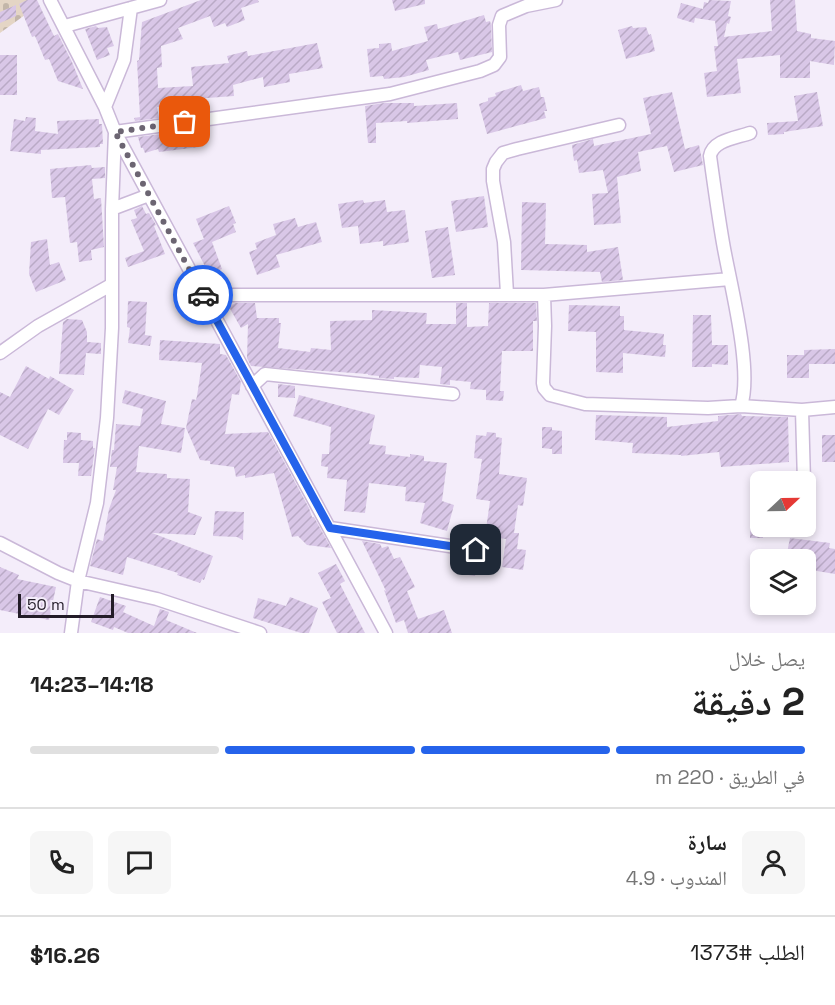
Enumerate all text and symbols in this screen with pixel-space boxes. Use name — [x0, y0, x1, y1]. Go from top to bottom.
pin — [159, 96, 210, 147]
icon: bag — [168, 105, 201, 138]
courier — [173, 265, 233, 325]
icon: car — [187, 279, 220, 312]
north arrow — [750, 471, 816, 537]
map controls — [750, 471, 816, 615]
pin — [450, 524, 501, 575]
icon: home — [459, 533, 492, 566]
button: layers — [750, 549, 816, 615]
scale bar — [18, 591, 114, 618]
text: 50 m — [27, 594, 65, 615]
text: يصل خلال — [729, 646, 805, 672]
text: 14:18–14:23 — [30, 670, 153, 698]
text: 2 دقيقة — [691, 677, 805, 726]
text: في الطريق · 220 m — [655, 764, 805, 790]
text: سارة — [688, 828, 727, 856]
button: phone — [30, 831, 93, 894]
button: chat — [108, 831, 171, 894]
button: person — [742, 831, 805, 894]
text: المندوب · 4.9 — [626, 865, 727, 891]
text: الطلب #1373 — [690, 938, 805, 966]
text: $16.26 — [30, 941, 100, 969]

